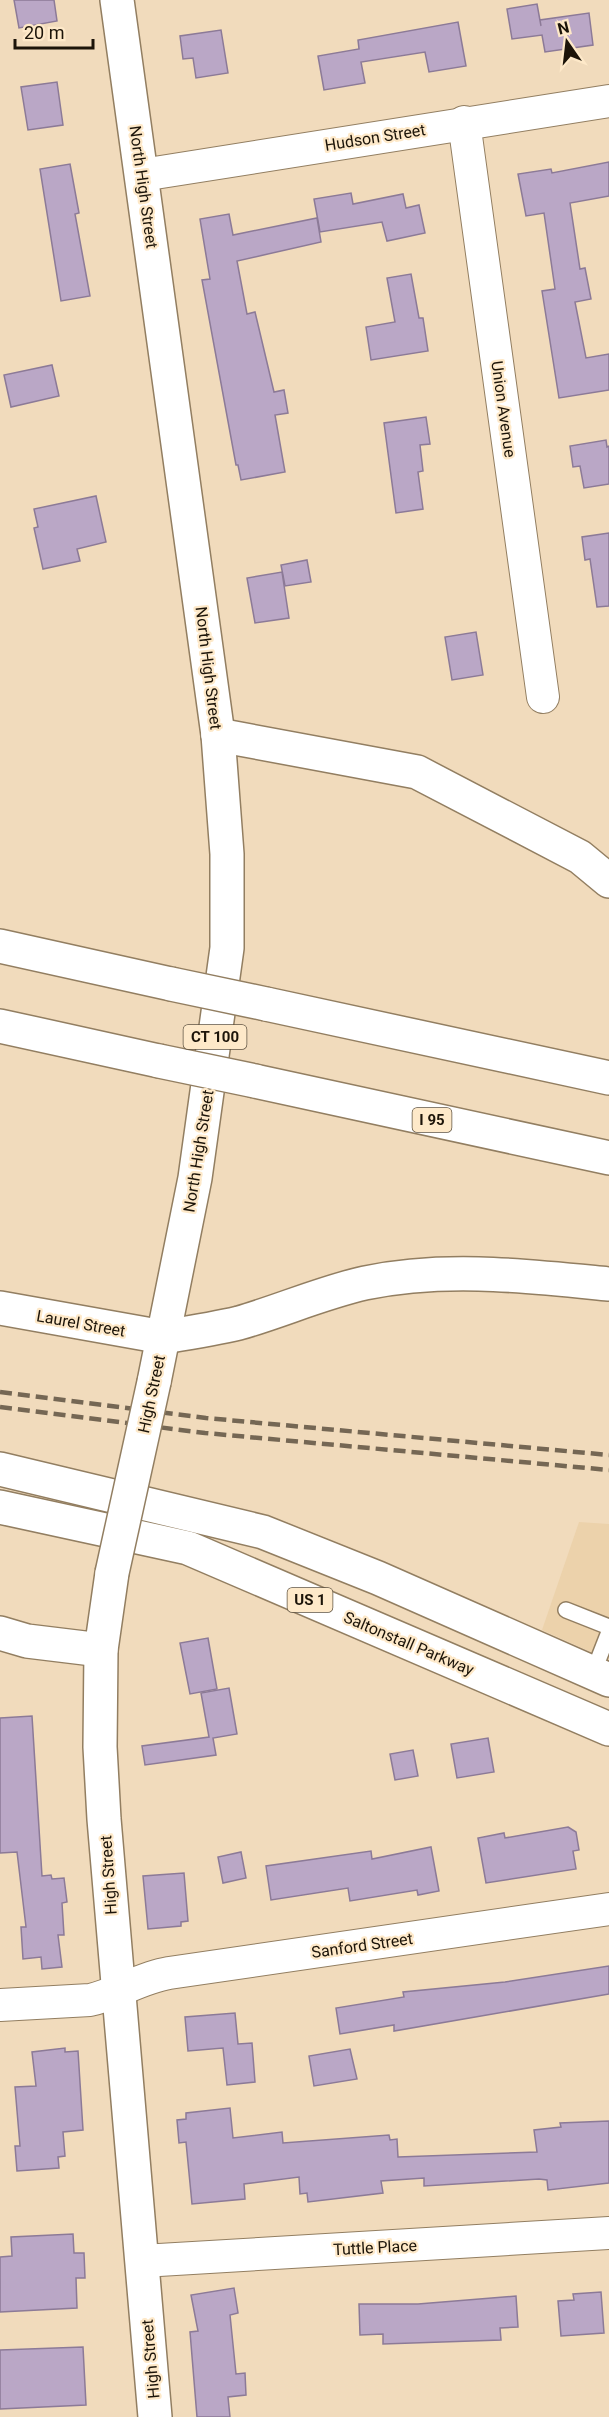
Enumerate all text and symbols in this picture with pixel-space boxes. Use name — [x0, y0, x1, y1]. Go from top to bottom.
scale bar — [15, 12, 93, 50]
north arrow — [537, 12, 597, 72]
text: N — [556, 17, 571, 39]
text: 20 m — [24, 22, 64, 43]
street label: Hudson Street — [323, 120, 427, 155]
street label: North High Street — [125, 125, 162, 250]
street label: Union Avenue — [487, 360, 520, 459]
street label: North High Street — [192, 606, 225, 731]
road number: CT 100 — [184, 1025, 246, 1049]
street label: North High Street — [179, 1089, 218, 1214]
road number: I 95 — [412, 1108, 452, 1132]
street label: Laurel Street — [35, 1306, 127, 1341]
street label: High Street — [134, 1353, 169, 1435]
road number: US 1 — [288, 1588, 332, 1612]
street label: Saltonstall Parkway — [341, 1607, 477, 1680]
street label: High Street — [96, 1835, 121, 1915]
street label: Sanford Street — [310, 1929, 414, 1962]
street label: Tuttle Place — [333, 2236, 417, 2259]
street label: High Street — [138, 2319, 163, 2399]

